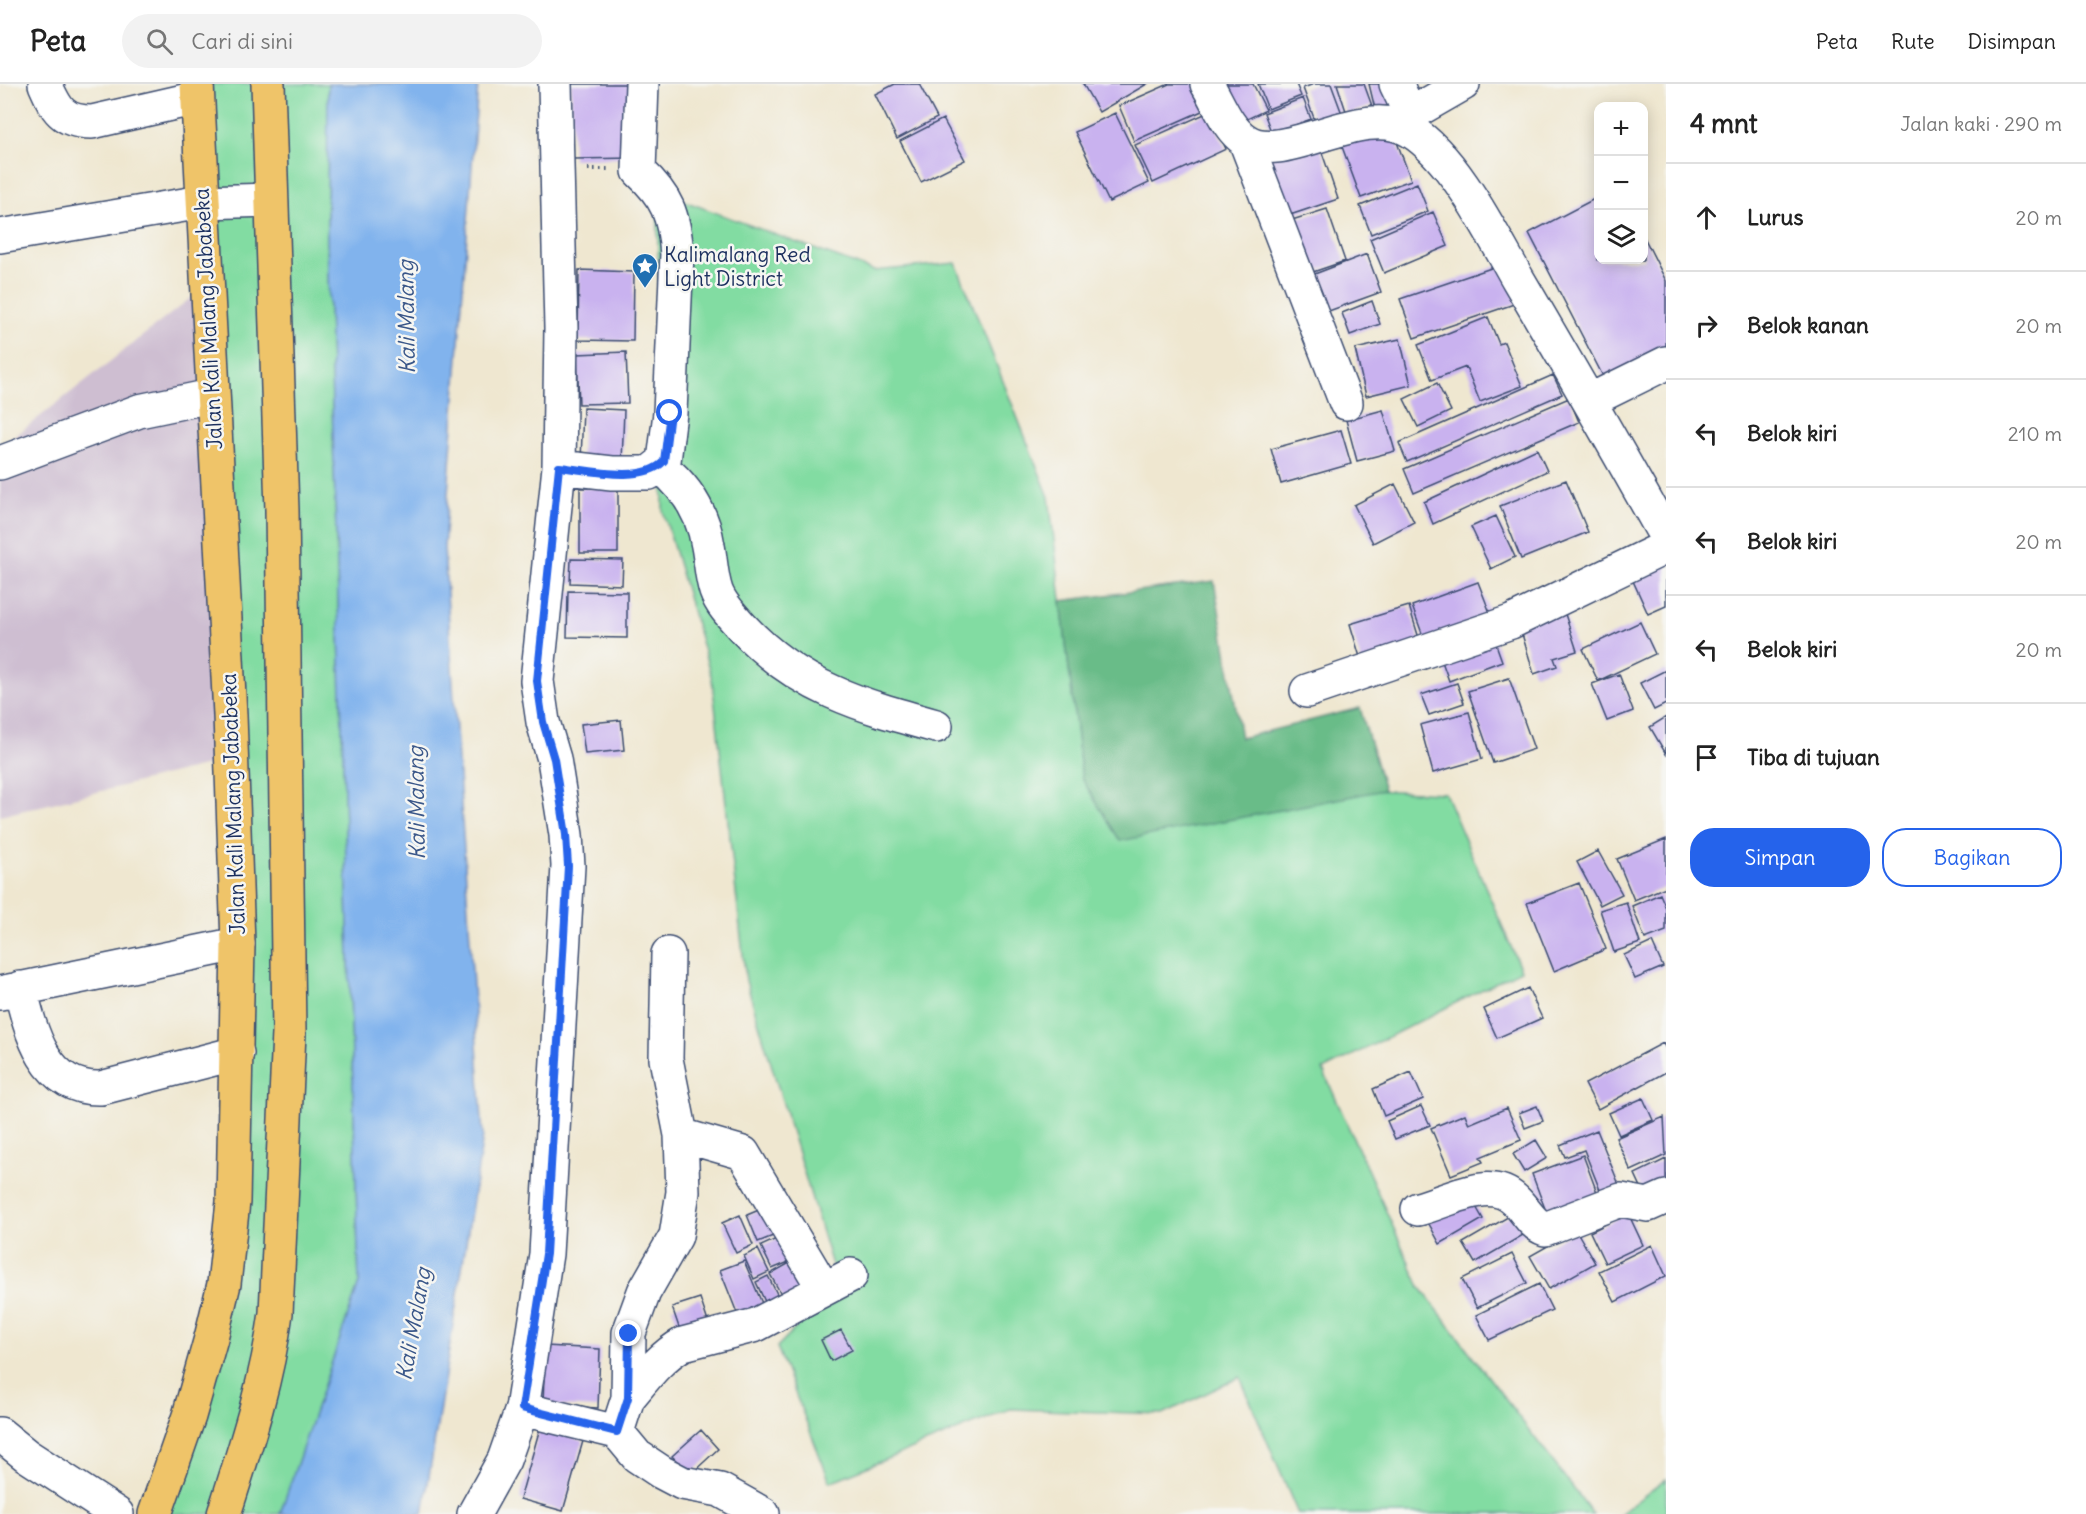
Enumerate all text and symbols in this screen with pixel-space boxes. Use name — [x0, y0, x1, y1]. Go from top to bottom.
search box — [122, 14, 542, 68]
text: Peta — [30, 23, 86, 59]
icon: search — [143, 25, 176, 58]
text: Cari di sini — [191, 27, 293, 55]
text: Peta — [1816, 28, 1858, 55]
text: Rute — [1891, 28, 1935, 55]
text: Disimpan — [1968, 28, 2056, 55]
map controls — [1594, 102, 1648, 264]
button: + — [1594, 102, 1648, 156]
text: 4 mnt — [1690, 107, 1758, 140]
text: Jalan kaki · 290 m — [1900, 111, 2062, 136]
button: − — [1594, 156, 1648, 210]
street label: Jalan Kali Malang Jababeka — [188, 188, 228, 450]
icon: ahead — [1690, 201, 1723, 234]
text: Lurus — [1747, 203, 1803, 231]
text: 20 m — [2016, 205, 2062, 230]
button: layers — [1594, 210, 1648, 264]
place label: Kalimalang Red Light District — [664, 241, 811, 292]
place icon: Kalimalang Red Light District — [630, 251, 660, 289]
water label: Kali Malang — [391, 258, 421, 374]
icon: right — [1690, 309, 1723, 342]
text: Belok kanan — [1747, 311, 1869, 339]
text: 20 m — [2016, 313, 2062, 338]
route start — [656, 399, 682, 425]
icon: left — [1690, 417, 1723, 450]
text: Belok kiri — [1747, 419, 1837, 447]
text: 210 m — [2008, 421, 2062, 446]
icon: left — [1690, 525, 1723, 558]
text: Belok kiri — [1747, 527, 1837, 555]
text: 20 m — [2016, 529, 2062, 554]
icon: left — [1690, 633, 1723, 666]
text: Belok kiri — [1747, 635, 1837, 663]
text: 20 m — [2016, 637, 2062, 662]
street label: Jalan Kali Malang Jababeka — [215, 673, 251, 935]
icon: arrive — [1690, 741, 1723, 774]
text: Tiba di tujuan — [1747, 743, 1880, 771]
water label: Kali Malang — [401, 744, 431, 860]
button: Simpan — [1690, 828, 1870, 887]
button: Bagikan — [1882, 828, 2062, 887]
water label: Kali Malang — [389, 1264, 437, 1382]
route end — [615, 1320, 641, 1346]

